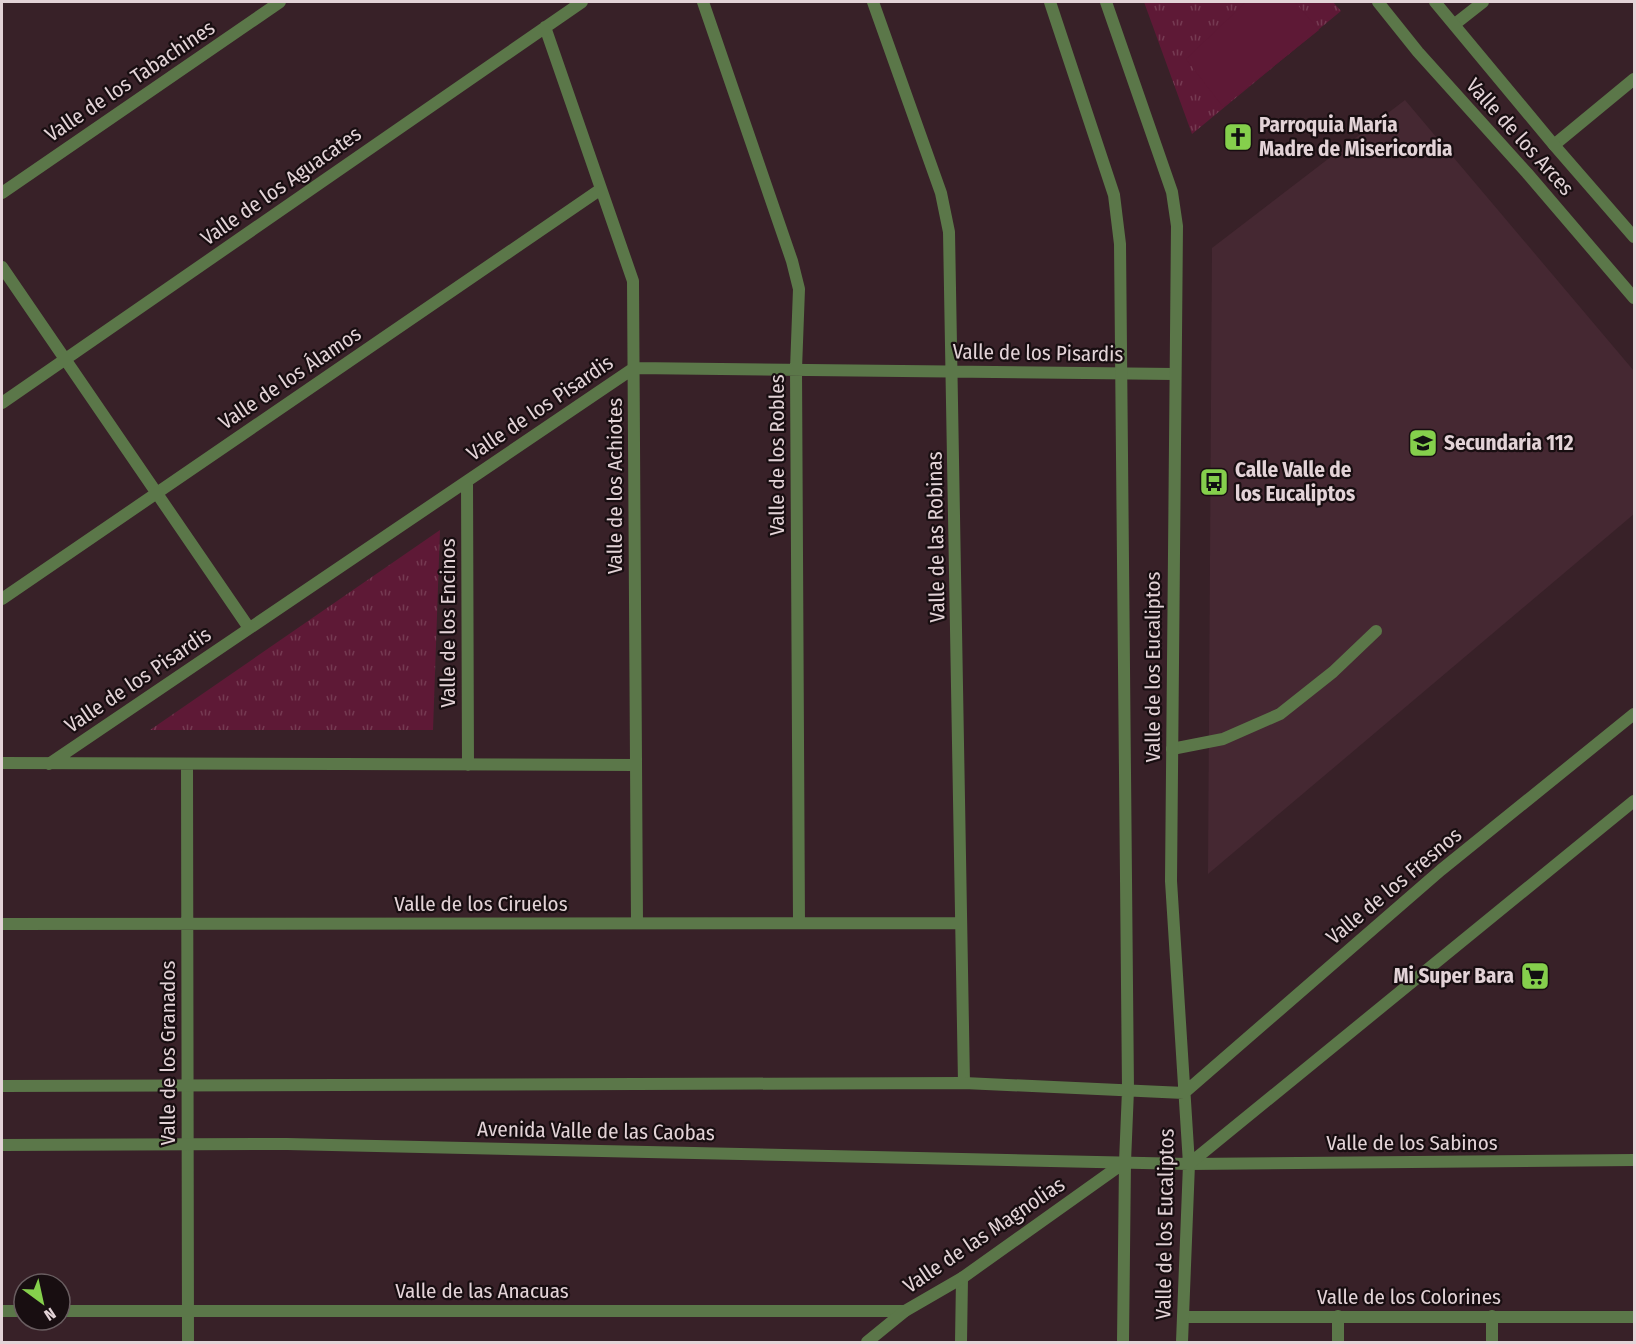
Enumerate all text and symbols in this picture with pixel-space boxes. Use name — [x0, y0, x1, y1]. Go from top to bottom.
street label: Valle de los Tabachines — [40, 15, 220, 147]
street label: Valle de los Arces — [1461, 73, 1579, 201]
place label: Parroquia María Madre de Misericordia — [1259, 112, 1452, 162]
street label: Valle de los Aguacates — [196, 121, 366, 251]
church icon: Parroquia María Madre de Misericordia — [1222, 121, 1254, 153]
street label: Valle de los Álamos — [214, 321, 366, 435]
street label: Valle de los Pisardis — [952, 339, 1124, 367]
street label: Valle de los Pisardis — [462, 349, 618, 467]
street label: Valle de los Robles — [764, 374, 790, 536]
street label: Valle de los Achiotes — [602, 398, 628, 574]
school or university icon: Secundaria 112 — [1407, 427, 1439, 459]
place label: Secundaria 112 — [1444, 430, 1574, 456]
street label: Valle de las Robinas — [922, 451, 950, 623]
place label: Calle Valle de los Eucaliptos — [1235, 457, 1355, 507]
bus stop icon: Calle Valle de los Eucaliptos — [1198, 466, 1230, 498]
street label: Valle de los Encinos — [435, 538, 461, 708]
street label: Valle de los Eucaliptos — [1140, 571, 1166, 763]
street label: Valle de los Pisardis — [60, 621, 216, 739]
street label: Valle de los Fresnos — [1321, 822, 1467, 950]
street label: Valle de los Ciruelos — [394, 891, 568, 917]
supermarket icon: Mi Super Bara — [1519, 960, 1551, 992]
street label: Valle de los Granados — [155, 961, 181, 1145]
place label: Mi Super Bara — [1393, 963, 1514, 989]
street label: Avenida Valle de las Caobas — [477, 1116, 715, 1146]
street label: Valle de los Eucaliptos — [1150, 1128, 1180, 1320]
street label: Valle de los Sabinos — [1326, 1130, 1498, 1156]
street label: Valle de las Magnolias — [898, 1171, 1070, 1299]
north arrow — [12, 1272, 72, 1332]
street label: Valle de las Anacuas — [395, 1278, 569, 1304]
street label: Valle de los Colorines — [1317, 1284, 1501, 1310]
text: N — [41, 1304, 59, 1325]

